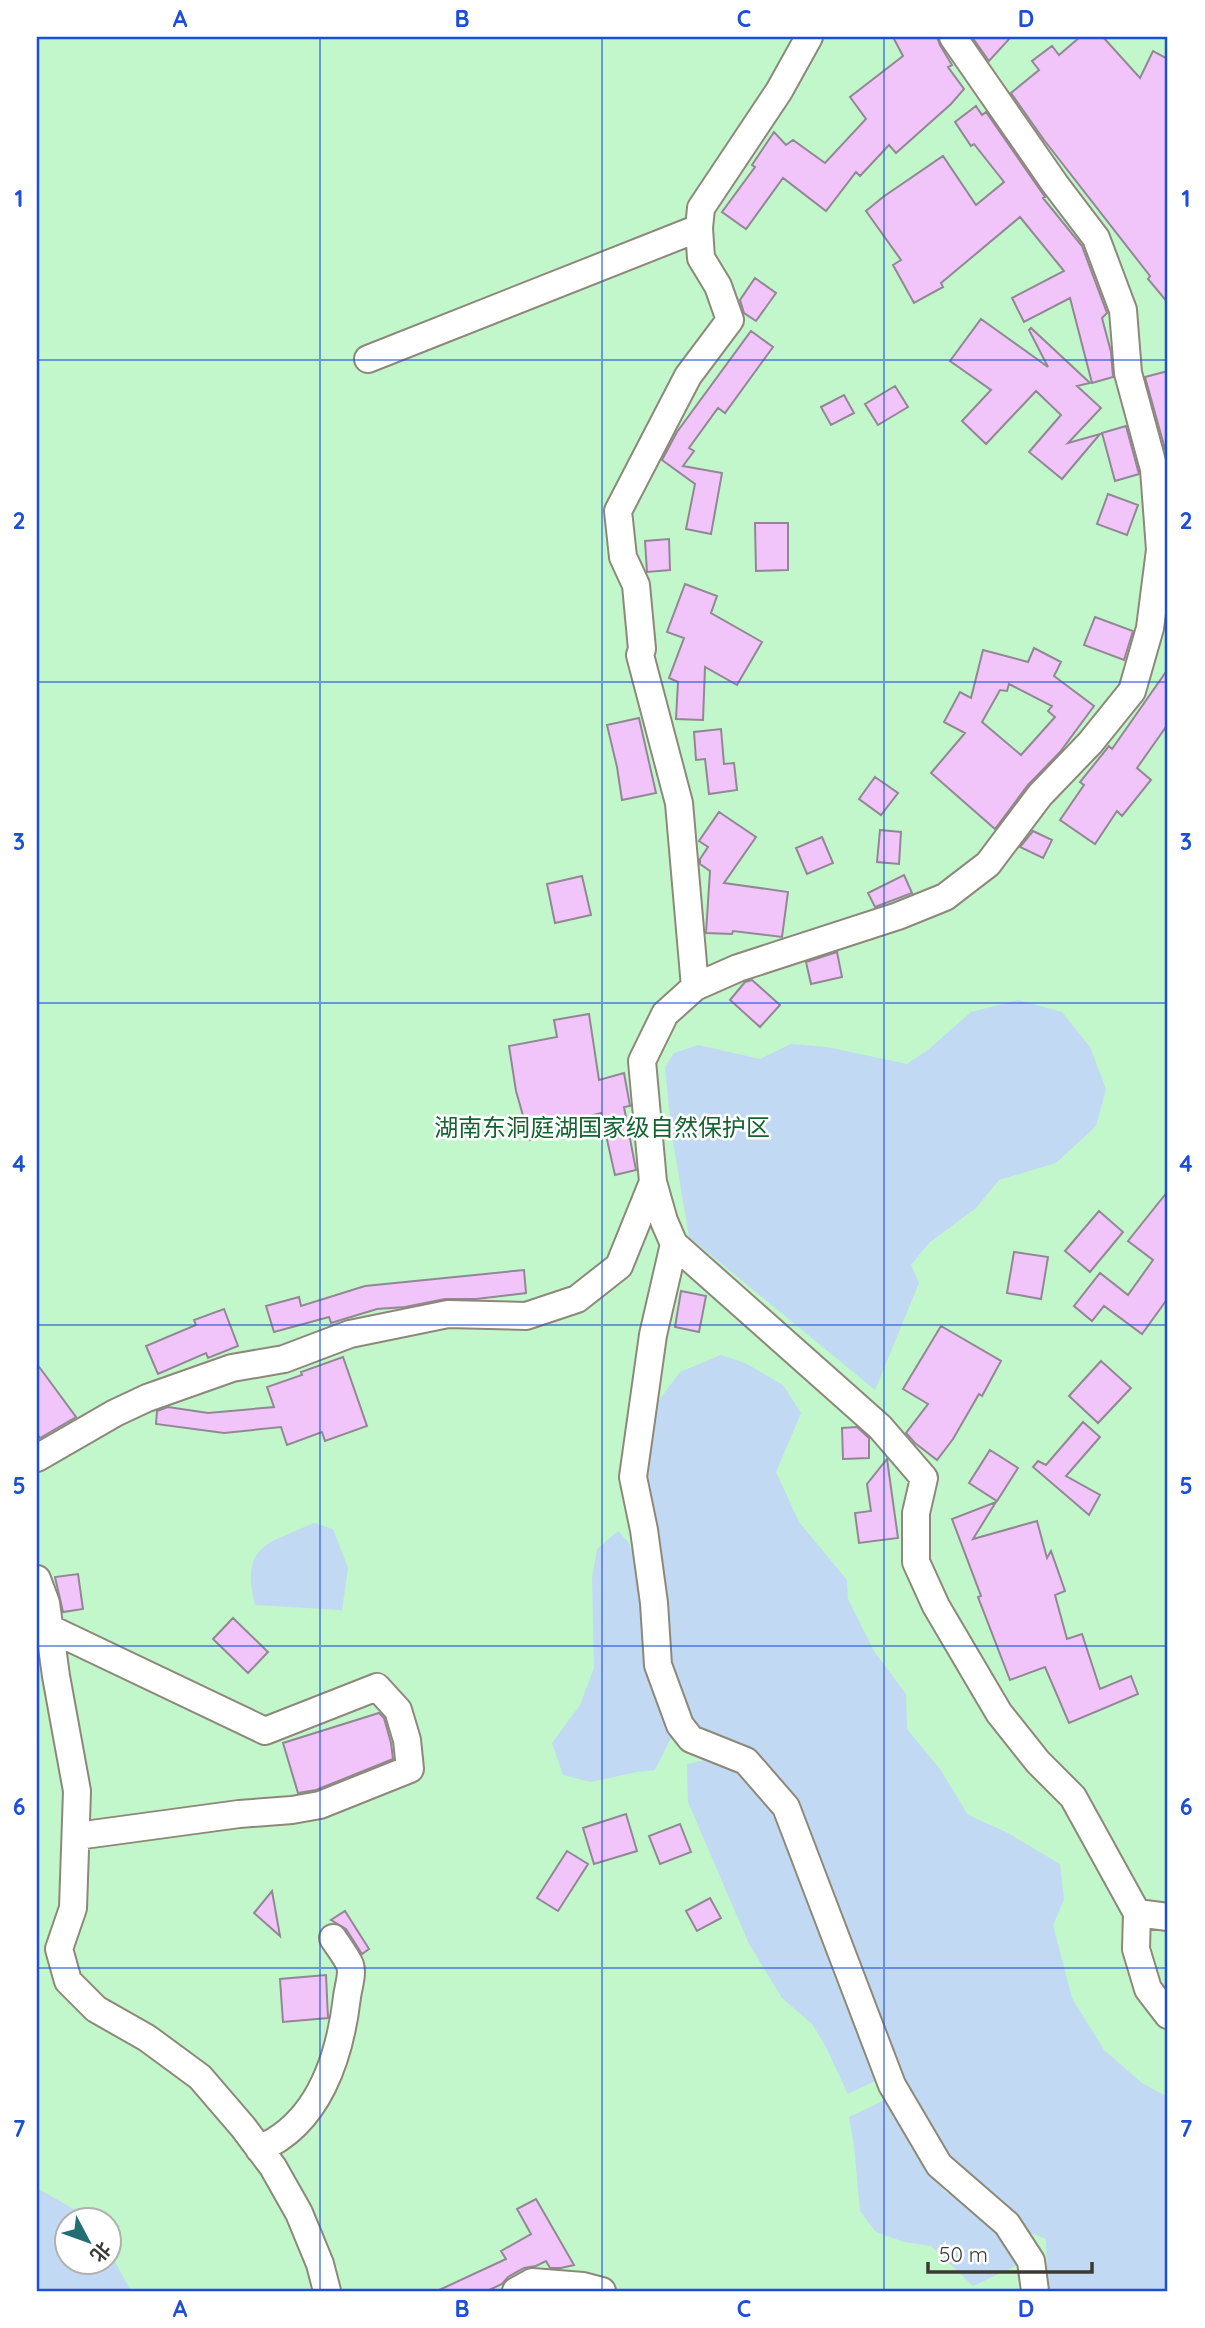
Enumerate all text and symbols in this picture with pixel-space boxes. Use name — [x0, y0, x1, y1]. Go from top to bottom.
text: A — [173, 4, 188, 33]
text: B — [454, 4, 470, 33]
text: C — [737, 4, 751, 33]
text: D — [1018, 4, 1034, 33]
text: 1 — [15, 184, 23, 213]
text: 1 — [1182, 184, 1190, 213]
text: 2 — [12, 506, 26, 535]
text: 2 — [1179, 506, 1193, 535]
text: 3 — [13, 827, 25, 856]
text: 3 — [1180, 827, 1192, 856]
park label: 湖南东洞庭湖国家级自然保护区 — [434, 1112, 770, 1142]
text: 4 — [12, 1149, 26, 1178]
text: 4 — [1179, 1149, 1193, 1178]
text: 5 — [12, 1471, 26, 1500]
text: 5 — [1179, 1471, 1193, 1500]
text: 6 — [13, 1792, 25, 1821]
text: 6 — [1180, 1792, 1192, 1821]
text: 7 — [13, 2114, 26, 2143]
text: 7 — [1180, 2114, 1193, 2143]
north arrow — [52, 2206, 122, 2276]
scale bar — [928, 2230, 1093, 2274]
text: 北 — [86, 2237, 116, 2267]
text: 50 m — [939, 2241, 988, 2267]
text: A — [173, 2294, 188, 2323]
text: B — [454, 2294, 470, 2323]
text: C — [737, 2294, 751, 2323]
text: D — [1018, 2294, 1034, 2323]

